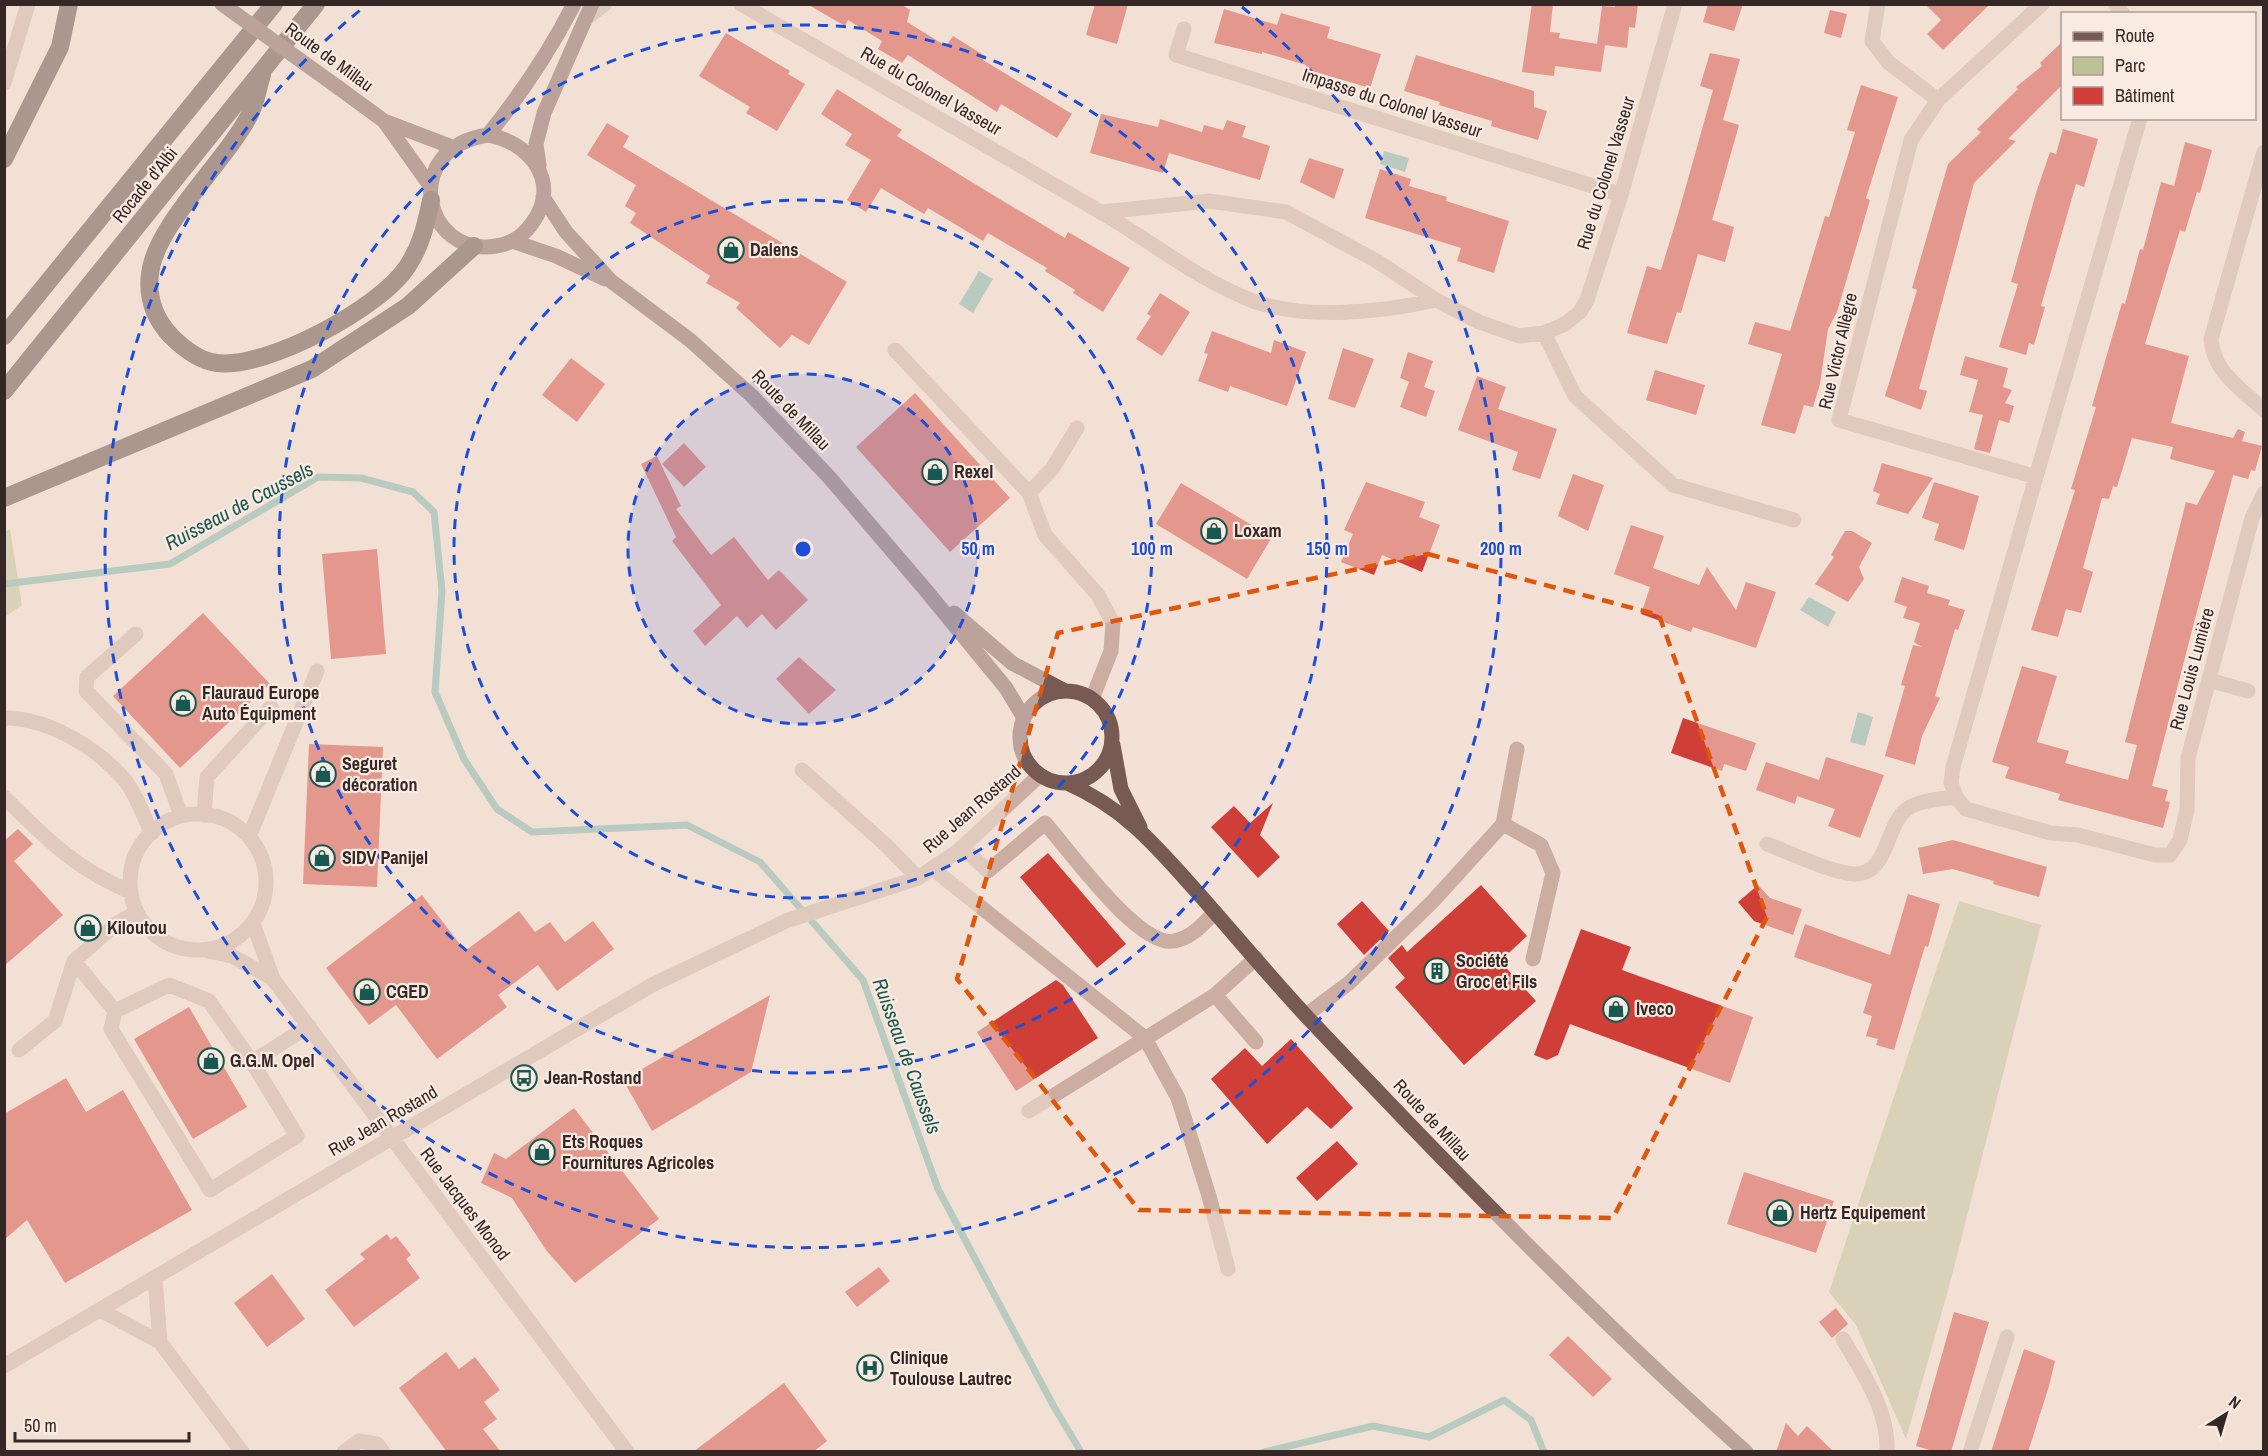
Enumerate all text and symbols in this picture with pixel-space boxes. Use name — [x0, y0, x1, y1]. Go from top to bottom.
legend — [2061, 12, 2256, 120]
street label: Route de Millau — [280, 16, 378, 97]
text: Route — [2115, 23, 2154, 48]
street label: Rue du Colonel Vasseur — [856, 40, 1006, 141]
text: Parc — [2115, 53, 2145, 78]
street label: Impasse du Colonel Vasseur — [1299, 62, 1485, 143]
text: Bâtiment — [2115, 83, 2174, 108]
street label: Rue du Colonel Vasseur — [1570, 93, 1641, 252]
street label: Rocade d'Albi — [106, 141, 183, 228]
shop icon: Dalens — [716, 235, 746, 265]
place label: Dalens — [750, 237, 798, 262]
street label: Rue Victor Allègre — [1812, 290, 1863, 412]
street label: Route de Millau — [746, 364, 836, 456]
water label: Ruisseau de Caussels — [160, 455, 318, 556]
shop icon: Rexel — [920, 457, 950, 487]
place label: Rexel — [954, 459, 993, 484]
shop icon: Loxam — [1199, 516, 1229, 546]
place label: Loxam — [1234, 518, 1282, 543]
text: 50 m — [961, 536, 995, 561]
text: 100 m — [1131, 536, 1173, 561]
text: 150 m — [1306, 536, 1348, 561]
text: 200 m — [1480, 536, 1522, 561]
centre of rings — [793, 539, 813, 559]
street label: Rue Louis Lumière — [2163, 605, 2220, 733]
place label: Flauraud Europe Auto Équipment — [202, 680, 319, 726]
shop icon: Flauraud Europe Auto Équipment — [168, 688, 198, 718]
place label: Seguret décoration — [342, 751, 417, 797]
shop icon: Seguret décoration — [308, 759, 338, 789]
street label: Rue Jean Rostand — [917, 759, 1026, 858]
shop icon: SIDV Panijel — [307, 843, 337, 873]
place label: SIDV Panijel — [342, 845, 428, 870]
shop icon: Kiloutou — [73, 913, 103, 943]
place label: Kiloutou — [107, 915, 167, 940]
place label: Société Groc et Fils — [1456, 948, 1537, 994]
building icon: Société Groc et Fils — [1422, 956, 1452, 986]
water label: Ruisseau de Caussels — [867, 974, 948, 1138]
shop icon: CGED — [352, 977, 382, 1007]
place label: CGED — [386, 979, 429, 1004]
shop icon: Iveco — [1601, 994, 1631, 1024]
place label: Iveco — [1636, 996, 1674, 1021]
shop icon: G.G.M. Opel — [196, 1046, 226, 1076]
place label: G.G.M. Opel — [230, 1048, 315, 1073]
bus stop icon: Jean-Rostand — [509, 1063, 539, 1093]
place label: Jean-Rostand — [544, 1065, 642, 1090]
street label: Route de Millau — [1388, 1073, 1477, 1166]
street label: Rue Jean Rostand — [324, 1079, 442, 1162]
place label: Ets Roques Fournitures Agricoles — [562, 1129, 714, 1175]
shop icon: Ets Roques Fournitures Agricoles — [527, 1137, 557, 1167]
street label: Rue Jacques Monod — [415, 1142, 516, 1265]
shop icon: Hertz Equipement — [1765, 1198, 1795, 1228]
place label: Hertz Equipement — [1800, 1200, 1926, 1225]
place label: Clinique Toulouse Lautrec — [890, 1345, 1012, 1391]
hospital icon: Clinique Toulouse Lautrec — [855, 1353, 885, 1383]
north arrow — [2196, 1384, 2256, 1444]
text: N — [2225, 1390, 2245, 1414]
scale bar — [15, 1405, 189, 1443]
text: 50 m — [24, 1413, 57, 1438]

